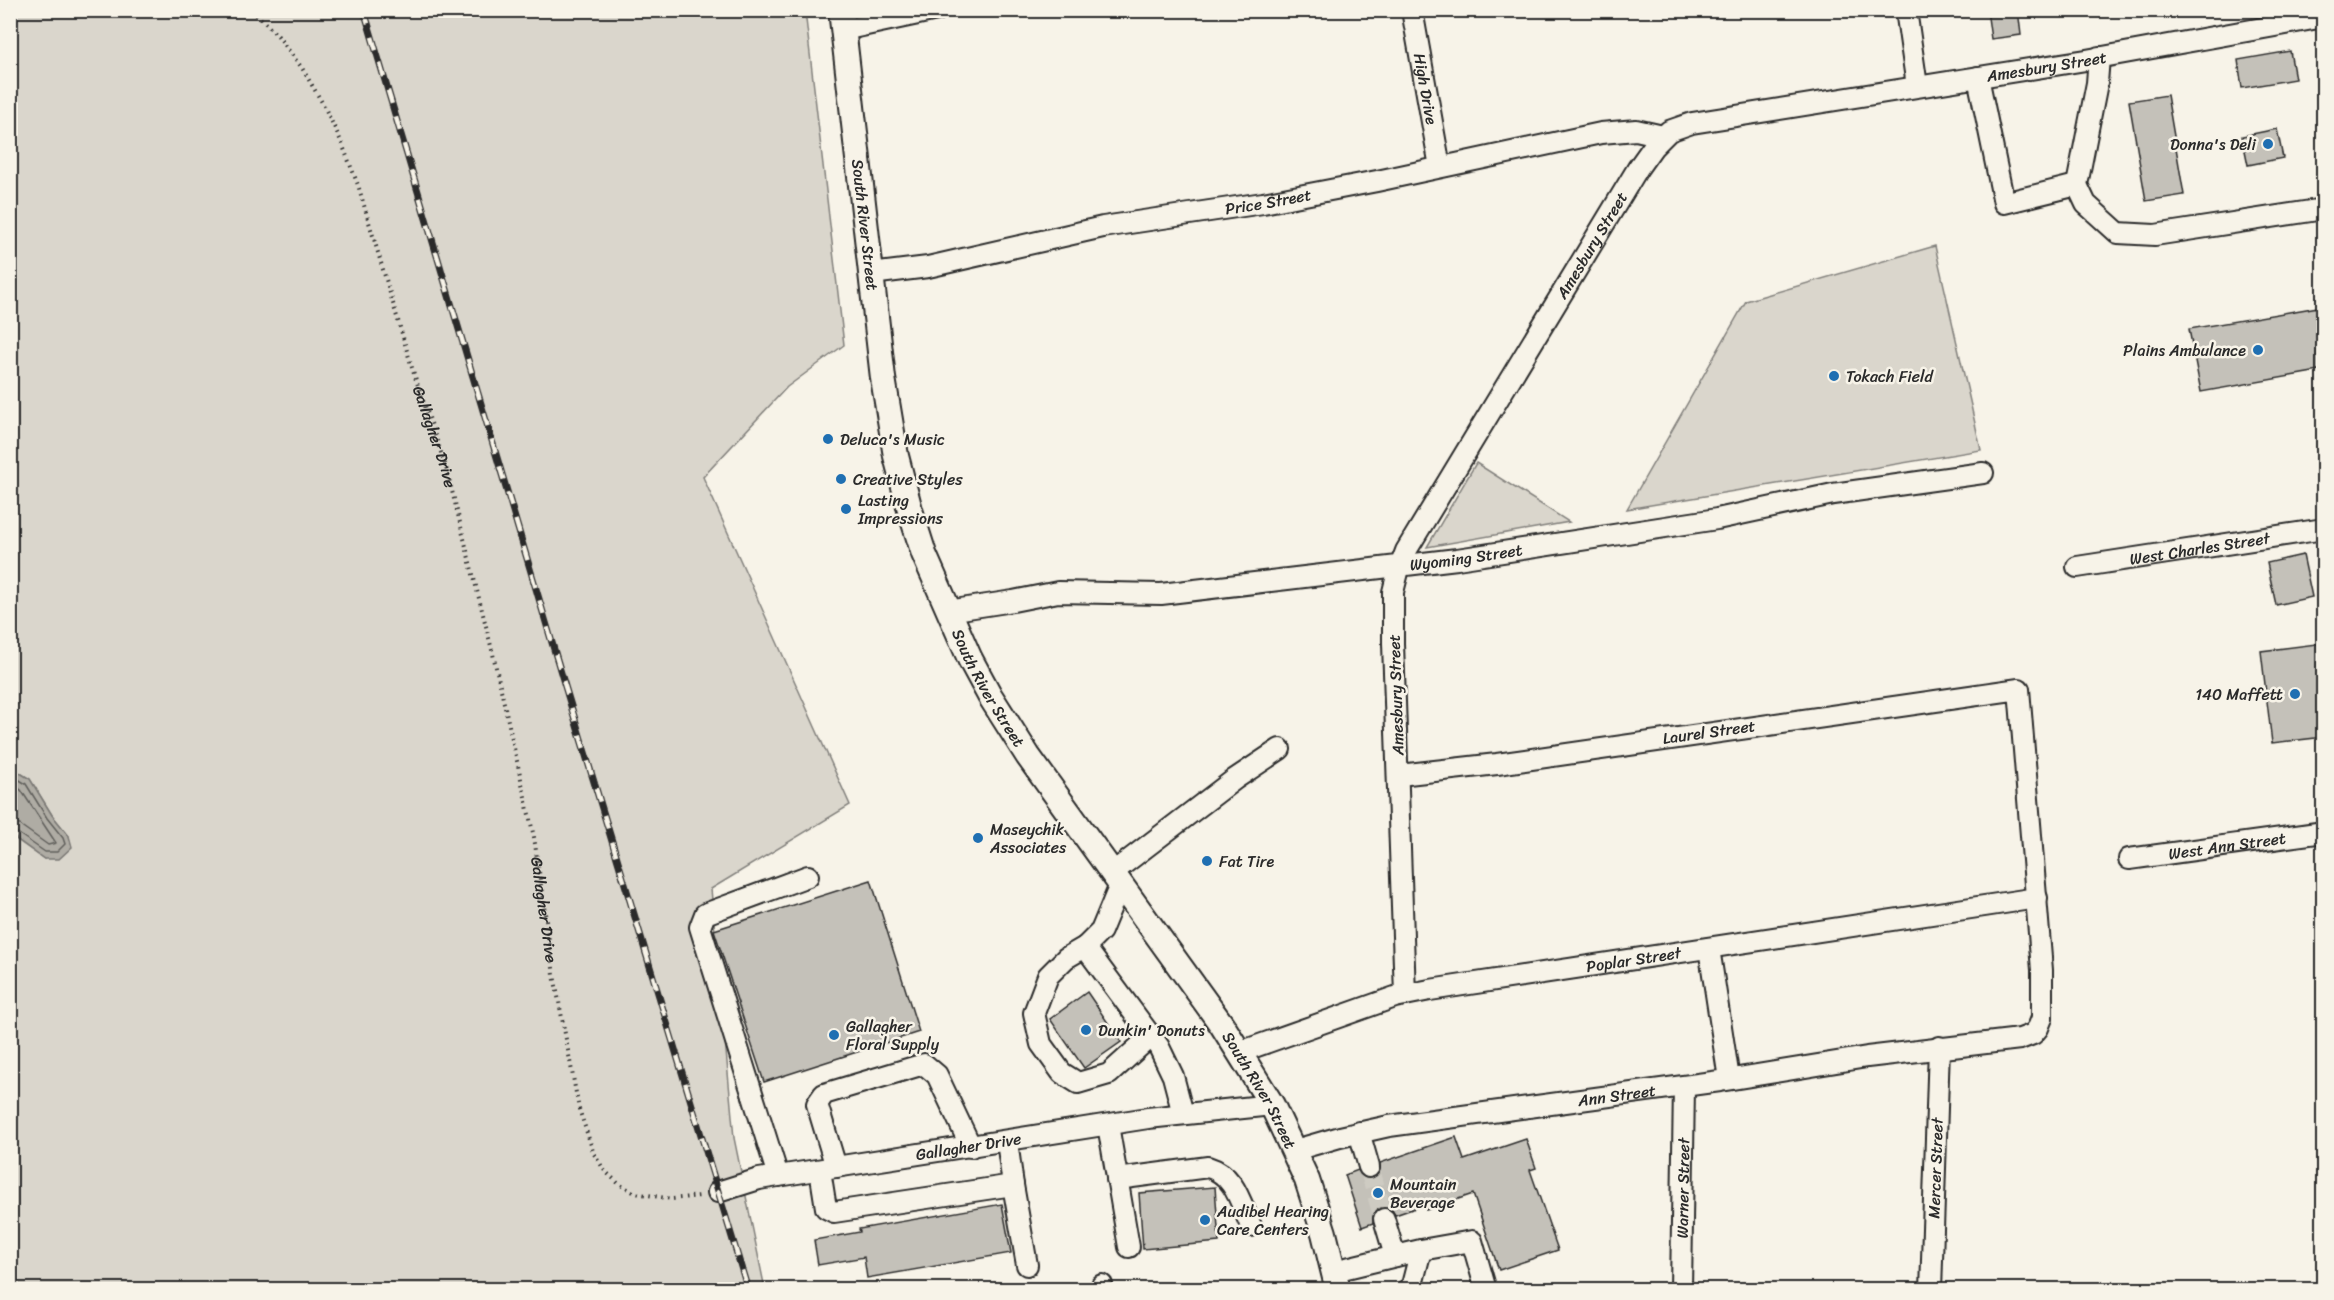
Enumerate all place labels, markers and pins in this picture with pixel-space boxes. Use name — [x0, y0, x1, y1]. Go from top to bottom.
place label: Donna's Deli — [2170, 130, 2257, 159]
marker: Donna's Deli — [2261, 137, 2275, 151]
place label: Plains Ambulance — [2123, 336, 2246, 365]
marker: Plains Ambulance — [2251, 343, 2265, 357]
place label: Tokach Field — [1846, 362, 1935, 391]
marker: Tokach Field — [1827, 369, 1841, 383]
place label: Deluca's Music — [840, 425, 945, 454]
marker: Deluca's Music — [821, 432, 835, 446]
place label: Creative Styles — [853, 465, 963, 494]
marker: Creative Styles — [834, 472, 848, 486]
place label: Lasting Impressions — [857, 486, 944, 533]
marker: Lasting Impressions — [839, 502, 853, 516]
place label: 140 Maffett — [2195, 680, 2283, 709]
marker: 140 Maffett — [2288, 687, 2302, 701]
place label: Maseychik Associates — [989, 815, 1067, 862]
marker: Maseychik Associates — [971, 831, 985, 845]
place label: Fat Tire — [1219, 847, 1274, 876]
marker: Fat Tire — [1200, 854, 1214, 868]
place label: Gallagher Floral Supply — [846, 1012, 940, 1059]
place label: Dunkin' Donuts — [1098, 1016, 1205, 1045]
marker: Dunkin' Donuts — [1079, 1023, 1093, 1037]
marker: Gallagher Floral Supply — [827, 1028, 841, 1042]
place label: Mountain Beverage — [1390, 1170, 1457, 1217]
marker: Mountain Beverage — [1371, 1186, 1385, 1200]
place label: Audibel Hearing Care Centers — [1216, 1197, 1329, 1244]
marker: Audibel Hearing Care Centers — [1198, 1213, 1212, 1227]

